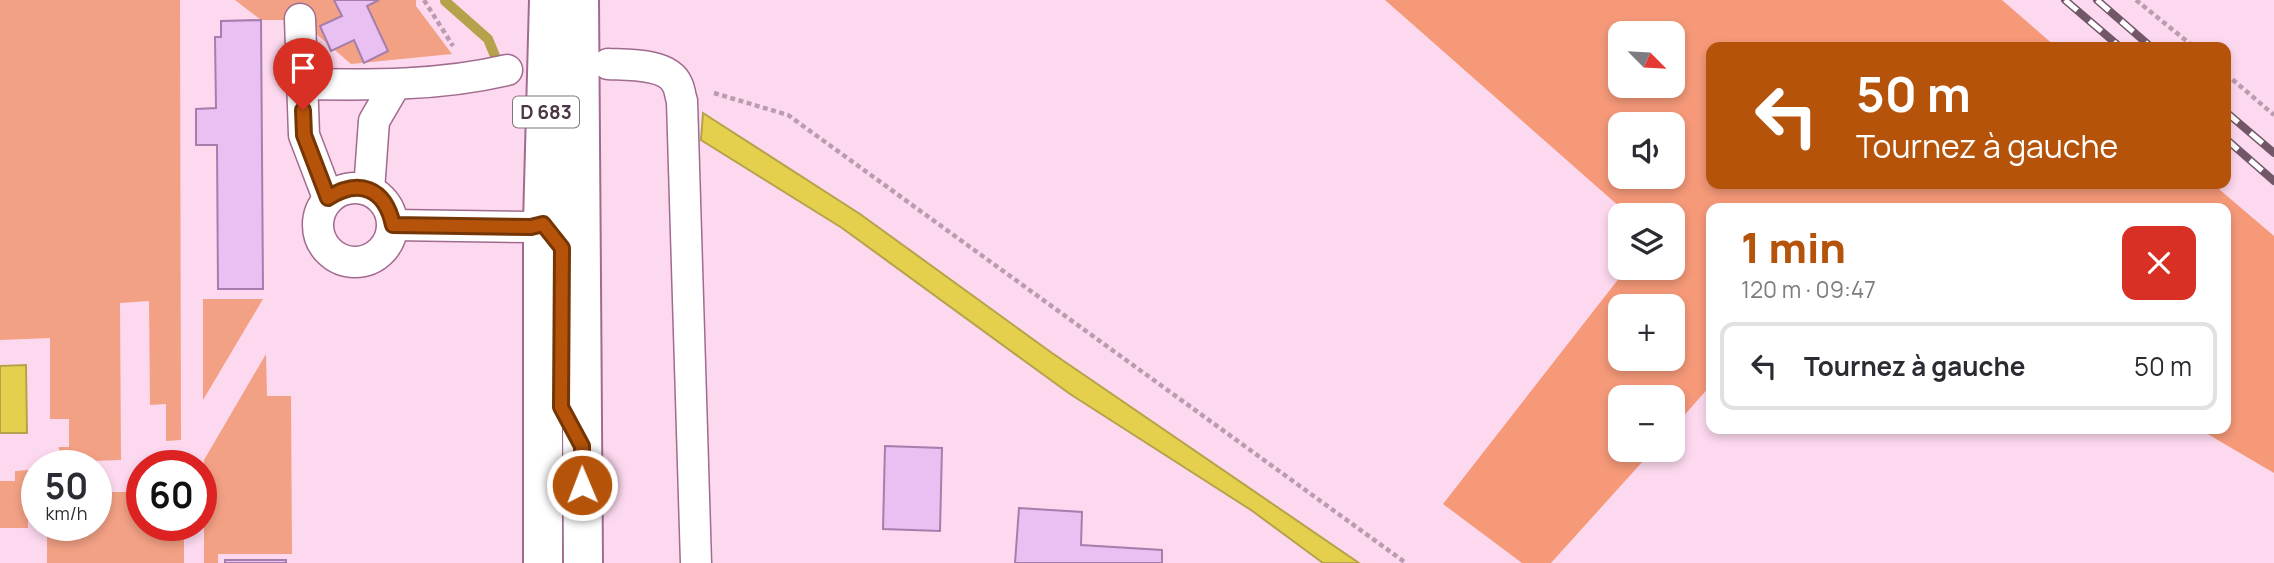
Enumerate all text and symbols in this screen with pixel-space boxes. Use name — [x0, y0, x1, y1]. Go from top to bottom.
north arrow — [1608, 21, 1685, 98]
map controls — [1608, 21, 1685, 462]
pin — [273, 38, 333, 110]
icon: arrive — [284, 49, 322, 87]
text: 50 m — [1856, 60, 1971, 127]
icon: left — [1741, 70, 1832, 161]
road number: D 683 — [513, 96, 579, 128]
button: sound — [1608, 112, 1685, 189]
text: Tournez à gauche — [1856, 124, 2118, 168]
button: layers — [1608, 203, 1685, 280]
text: 1 min — [1741, 218, 1846, 276]
button: close — [2122, 226, 2196, 300]
text: 120 m · 09:47 — [1741, 273, 1876, 305]
button: + — [1608, 294, 1685, 371]
icon: left — [1745, 347, 1783, 385]
text: Tournez à gauche — [1804, 348, 2025, 384]
text: 50 m — [2134, 348, 2192, 384]
button: − — [1608, 385, 1685, 462]
position arrow — [545, 448, 619, 522]
speed limit sign: 60 — [126, 450, 217, 541]
text: 50 — [45, 462, 88, 510]
text: km/h — [46, 501, 87, 525]

